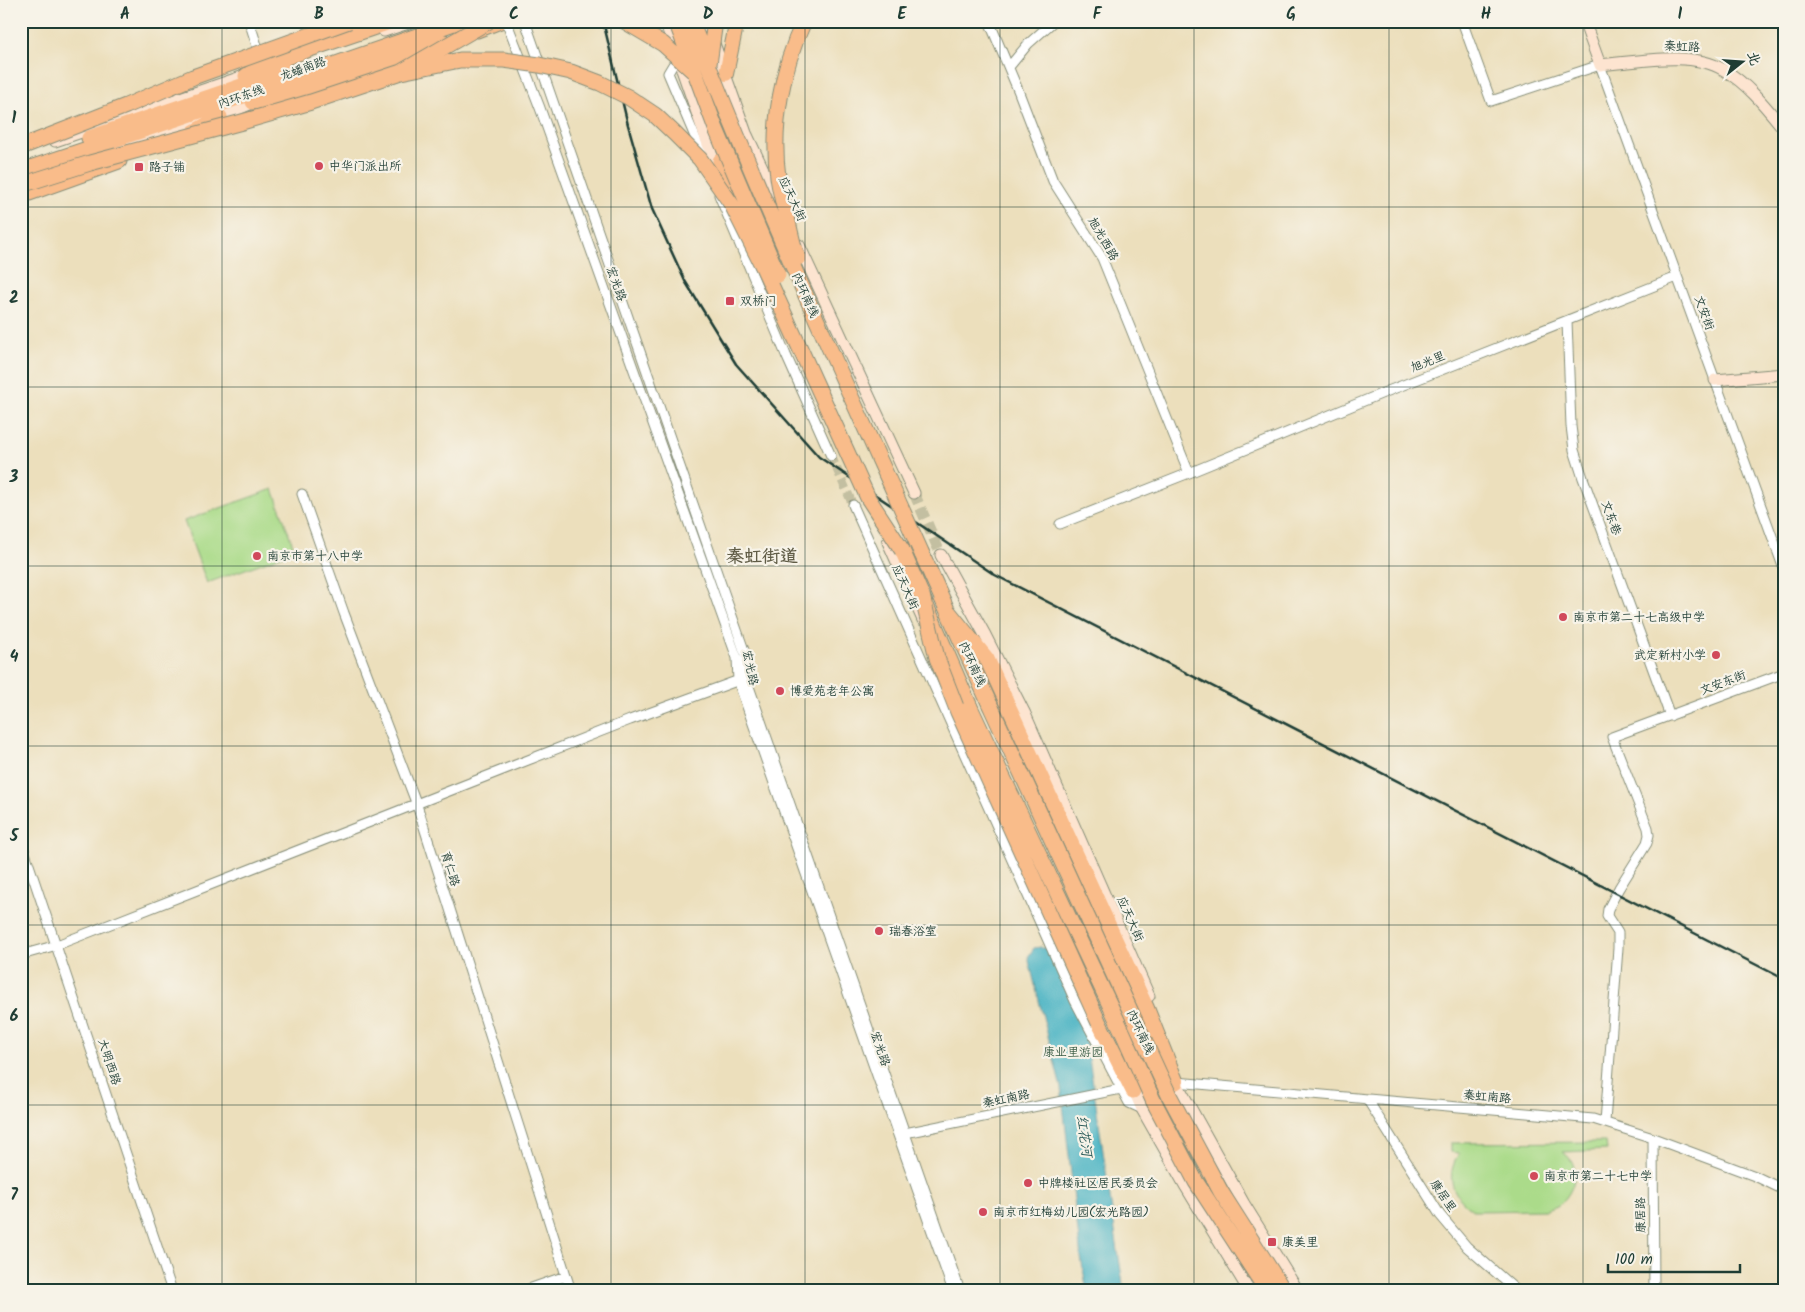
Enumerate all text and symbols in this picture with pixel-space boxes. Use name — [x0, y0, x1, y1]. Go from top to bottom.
text: A — [120, 2, 130, 27]
text: B — [314, 2, 324, 27]
text: C — [509, 2, 519, 27]
text: D — [703, 2, 714, 27]
text: E — [898, 2, 908, 27]
text: F — [1093, 2, 1103, 27]
text: G — [1286, 2, 1296, 27]
text: H — [1481, 2, 1491, 27]
text: I — [1678, 2, 1683, 27]
street label: 秦虹路 — [1664, 37, 1700, 57]
north arrow — [1718, 38, 1768, 88]
text: 北 — [1741, 49, 1766, 68]
street label: 龙蟠南路 — [277, 52, 329, 86]
street label: 内环东线 — [215, 80, 267, 114]
text: 1 — [12, 106, 17, 131]
place label: 中华门派出所 — [329, 157, 402, 176]
place label: 路子铺 — [149, 158, 185, 177]
marker: 中华门派出所 — [313, 160, 325, 172]
marker: 路子铺 — [133, 161, 145, 173]
street label: 应天大街 — [773, 173, 811, 225]
street label: 旭光西路 — [1083, 213, 1123, 265]
street label: 宏光路 — [601, 264, 631, 304]
street label: 内环南线 — [787, 269, 823, 321]
text: 2 — [9, 286, 19, 311]
place label: 双桥门 — [740, 292, 776, 311]
street label: 文安街 — [1689, 293, 1719, 333]
marker: 双桥门 — [724, 295, 736, 307]
street label: 旭光里 — [1408, 347, 1448, 377]
text: 3 — [9, 465, 19, 490]
street label: 文东巷 — [1596, 498, 1626, 538]
district label: 秦虹街道 — [726, 543, 798, 572]
place label: 南京市第十八中学 — [267, 547, 363, 566]
marker: 南京市第十八中学 — [251, 550, 263, 562]
street label: 应天大街 — [887, 561, 923, 613]
place label: 南京市第二十七高级中学 — [1573, 608, 1705, 627]
marker: 南京市第二十七高级中学 — [1557, 611, 1569, 623]
street label: 内环南线 — [954, 638, 990, 690]
text: 4 — [10, 645, 19, 670]
place label: 武定新村小学 — [1634, 646, 1706, 665]
street label: 宏光路 — [737, 648, 763, 688]
marker: 武定新村小学 — [1710, 649, 1722, 661]
street label: 文安东街 — [1697, 666, 1749, 700]
place label: 博爱苑老年公寓 — [790, 682, 874, 701]
marker: 博爱苑老年公寓 — [774, 685, 786, 697]
text: 5 — [9, 824, 20, 849]
street label: 育仁路 — [436, 849, 464, 889]
street label: 应天大街 — [1112, 893, 1148, 945]
place label: 瑞春浴室 — [889, 922, 937, 941]
marker: 瑞春浴室 — [873, 925, 885, 937]
text: 6 — [10, 1004, 19, 1029]
street label: 内环南线 — [1121, 1006, 1159, 1058]
street label: 宏光路 — [865, 1029, 895, 1069]
street label: 大明西路 — [93, 1036, 125, 1088]
park label: 康业里游园 — [1043, 1043, 1103, 1062]
street label: 秦虹南路 — [981, 1085, 1031, 1113]
street label: 秦虹南路 — [1462, 1085, 1512, 1109]
water label: 红花河 — [1070, 1114, 1098, 1160]
place label: 南京市第二十七中学 — [1544, 1167, 1652, 1186]
marker: 南京市第二十七中学 — [1528, 1170, 1540, 1182]
place label: 中牌楼社区居民委员会 — [1038, 1174, 1158, 1193]
street label: 康居里 — [1425, 1176, 1461, 1216]
marker: 中牌楼社区居民委员会 — [1022, 1177, 1034, 1189]
text: 7 — [10, 1183, 18, 1208]
street label: 康居路 — [1631, 1197, 1651, 1233]
place label: 南京市红梅幼儿园(宏光路园) — [993, 1203, 1149, 1222]
marker: 南京市红梅幼儿园(宏光路园) — [977, 1206, 989, 1218]
place label: 康美里 — [1282, 1233, 1318, 1252]
marker: 康美里 — [1266, 1236, 1278, 1248]
scale bar — [1608, 1242, 1740, 1274]
text: 100 m — [1615, 1248, 1653, 1272]

